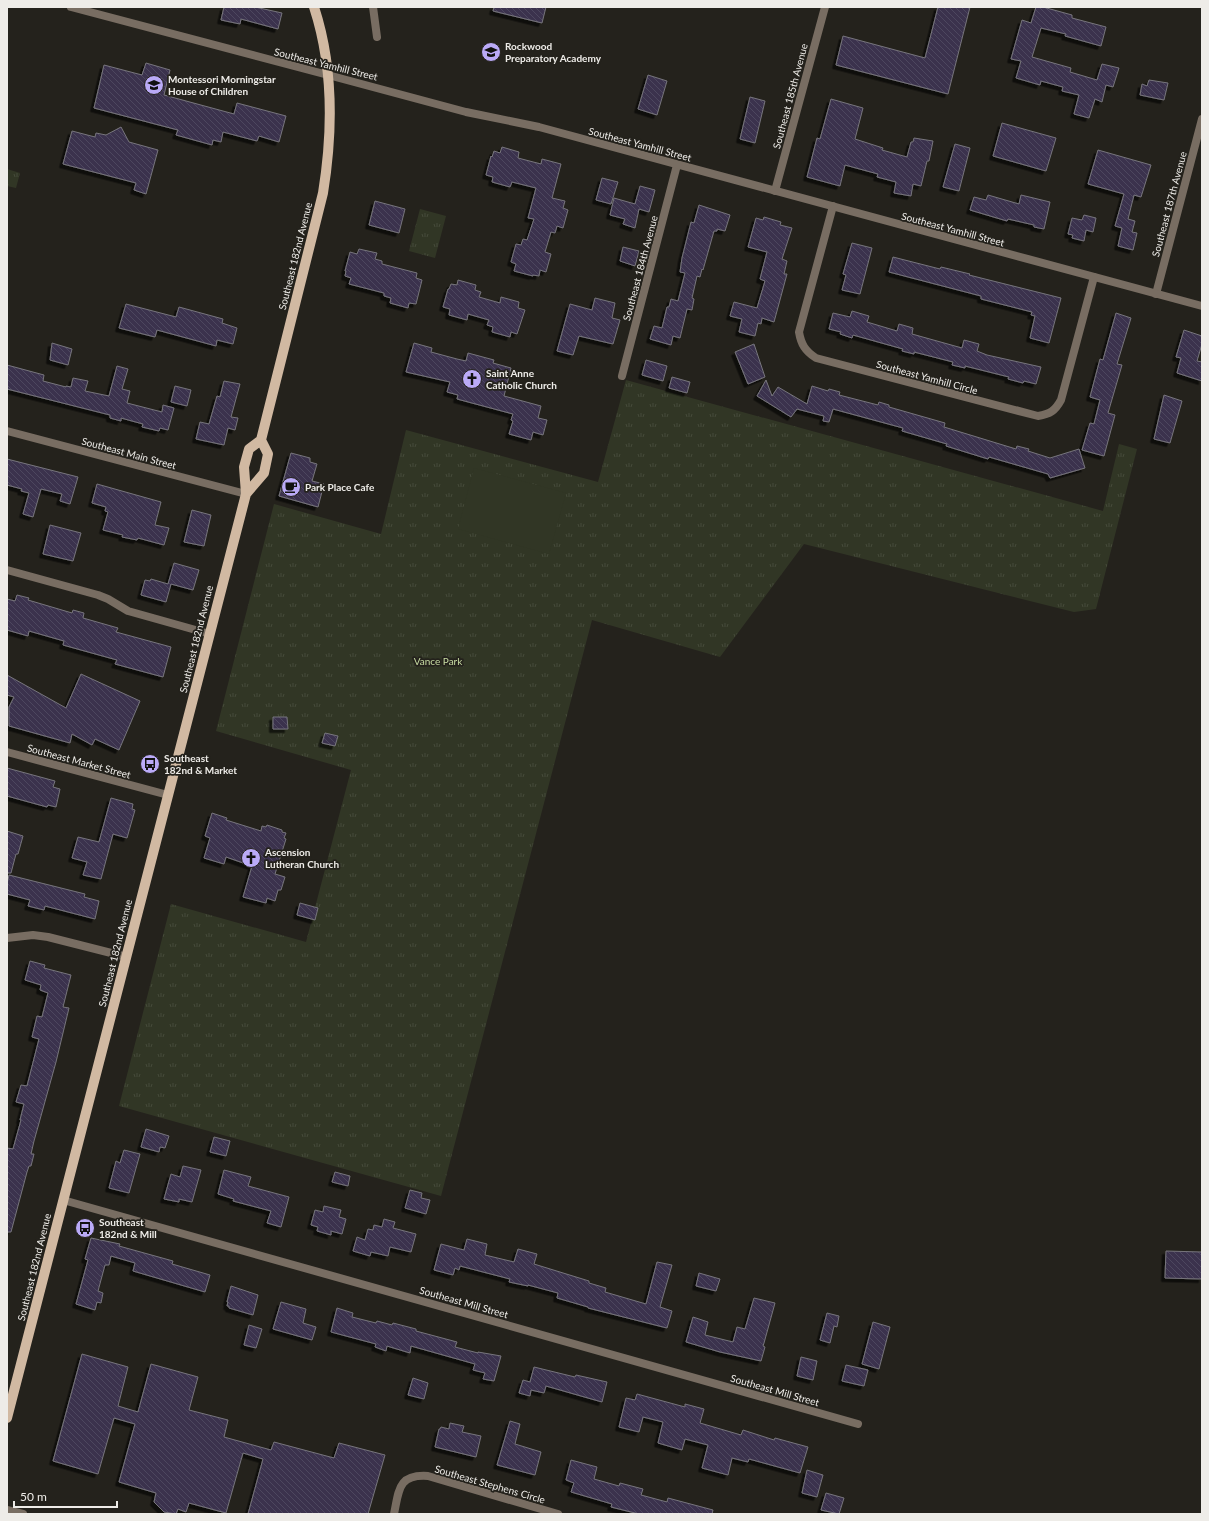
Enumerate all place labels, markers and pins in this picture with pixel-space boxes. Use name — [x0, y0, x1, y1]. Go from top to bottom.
place label: Rockwood Preparatory Academy — [505, 40, 602, 64]
school or university icon: Rockwood Preparatory Academy — [480, 41, 502, 63]
place label: Montessori Morningstar House of Children — [168, 73, 276, 97]
school or university icon: Montessori Morningstar House of Children — [143, 74, 165, 96]
place label: Saint Anne Catholic Church — [486, 367, 557, 391]
church icon: Saint Anne Catholic Church — [461, 368, 483, 390]
cafe icon: Park Place Cafe — [280, 476, 302, 498]
place label: Park Place Cafe — [305, 481, 375, 493]
place label: Southeast 182nd & Market — [164, 752, 237, 776]
bus stop icon: Southeast 182nd & Market — [139, 753, 161, 775]
place label: Ascension Lutheran Church — [264, 846, 339, 870]
church icon: Ascension Lutheran Church — [240, 847, 262, 869]
place label: Southeast 182nd & Mill — [99, 1216, 157, 1240]
bus stop icon: Southeast 182nd & Mill — [74, 1217, 96, 1239]

